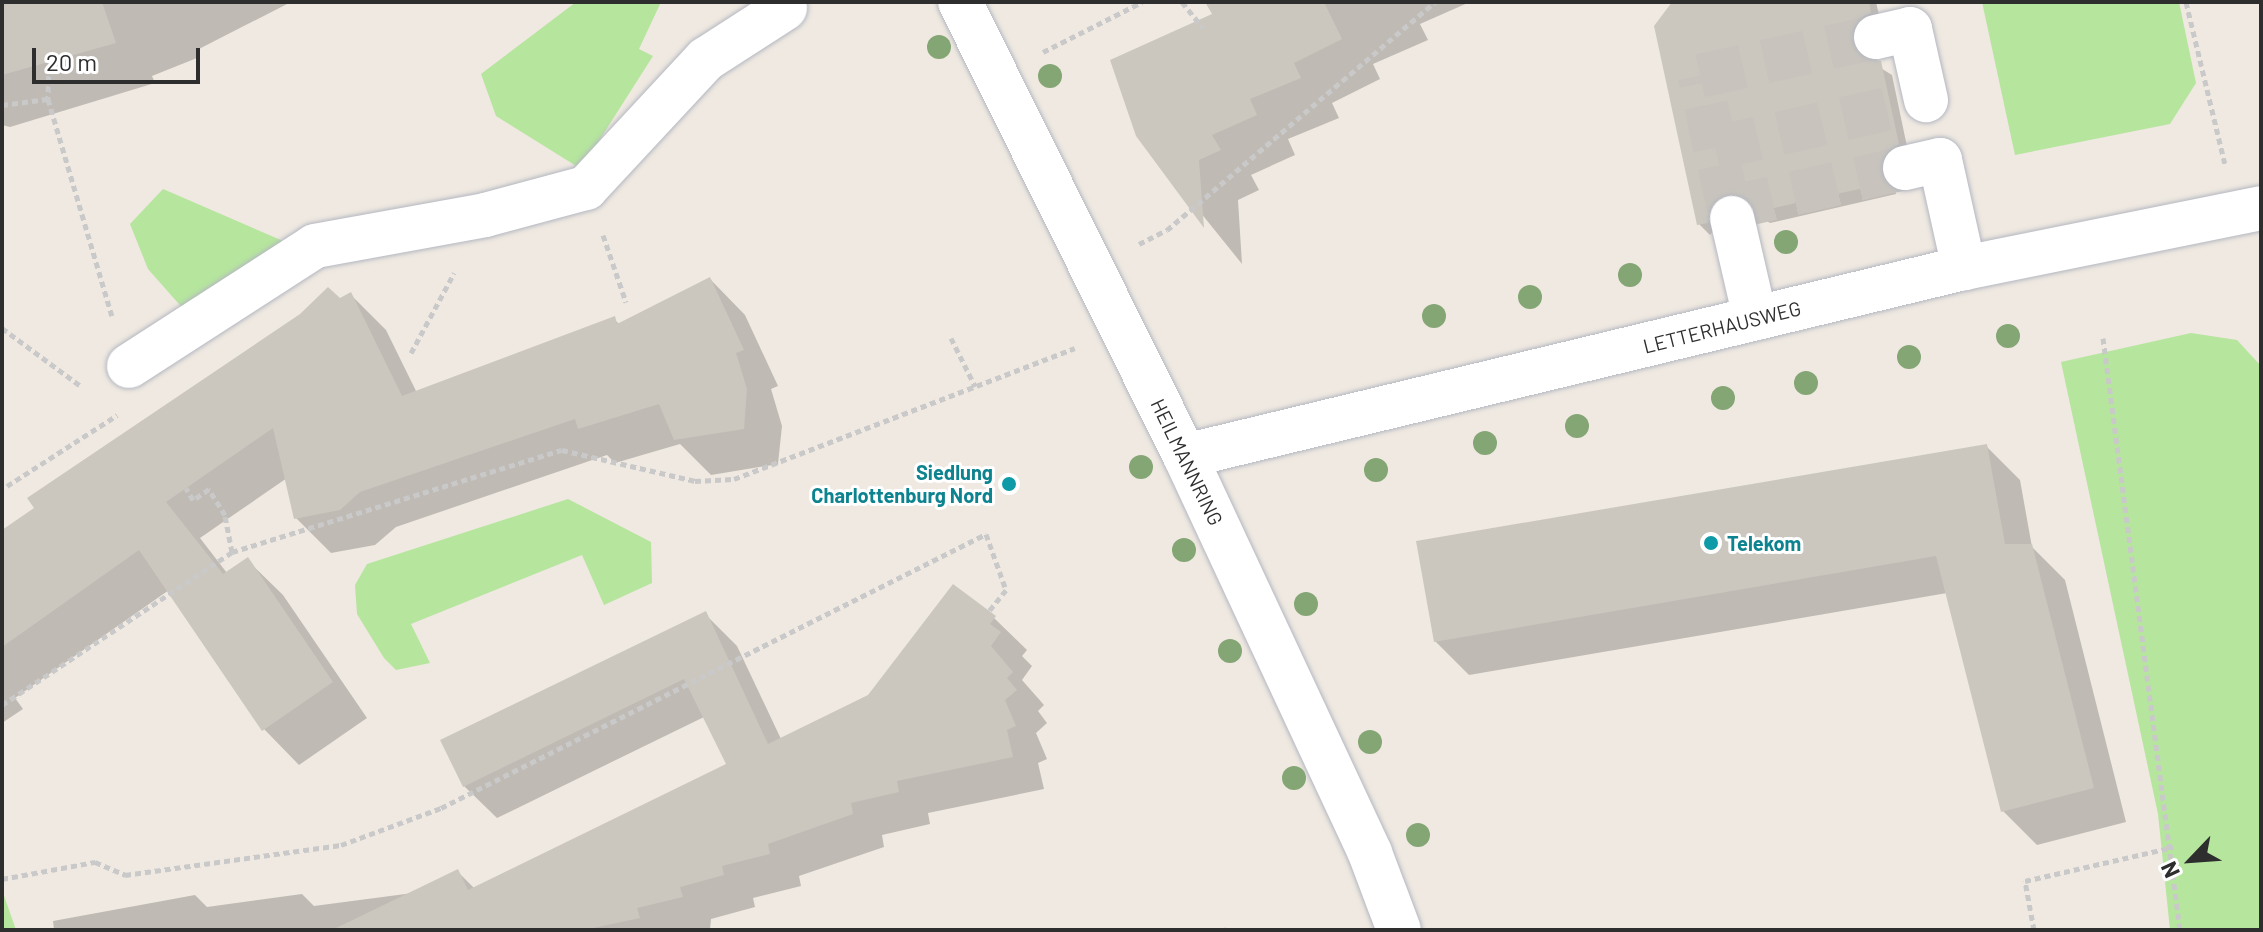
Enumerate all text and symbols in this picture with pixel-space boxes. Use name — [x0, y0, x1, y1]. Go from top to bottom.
scale bar — [36, 32, 204, 82]
text: 20 m — [46, 47, 97, 76]
street label: LETTERHAUSWEG — [1641, 296, 1803, 358]
street label: HEILMANNRING — [1146, 395, 1228, 529]
place label: Siedlung Charlottenburg Nord — [811, 460, 993, 507]
marker: Siedlung Charlottenburg Nord — [1000, 475, 1018, 493]
place label: Telekom — [1727, 531, 1801, 555]
marker: Telekom — [1702, 534, 1720, 552]
north arrow — [2151, 820, 2231, 900]
text: N — [2154, 858, 2184, 882]

